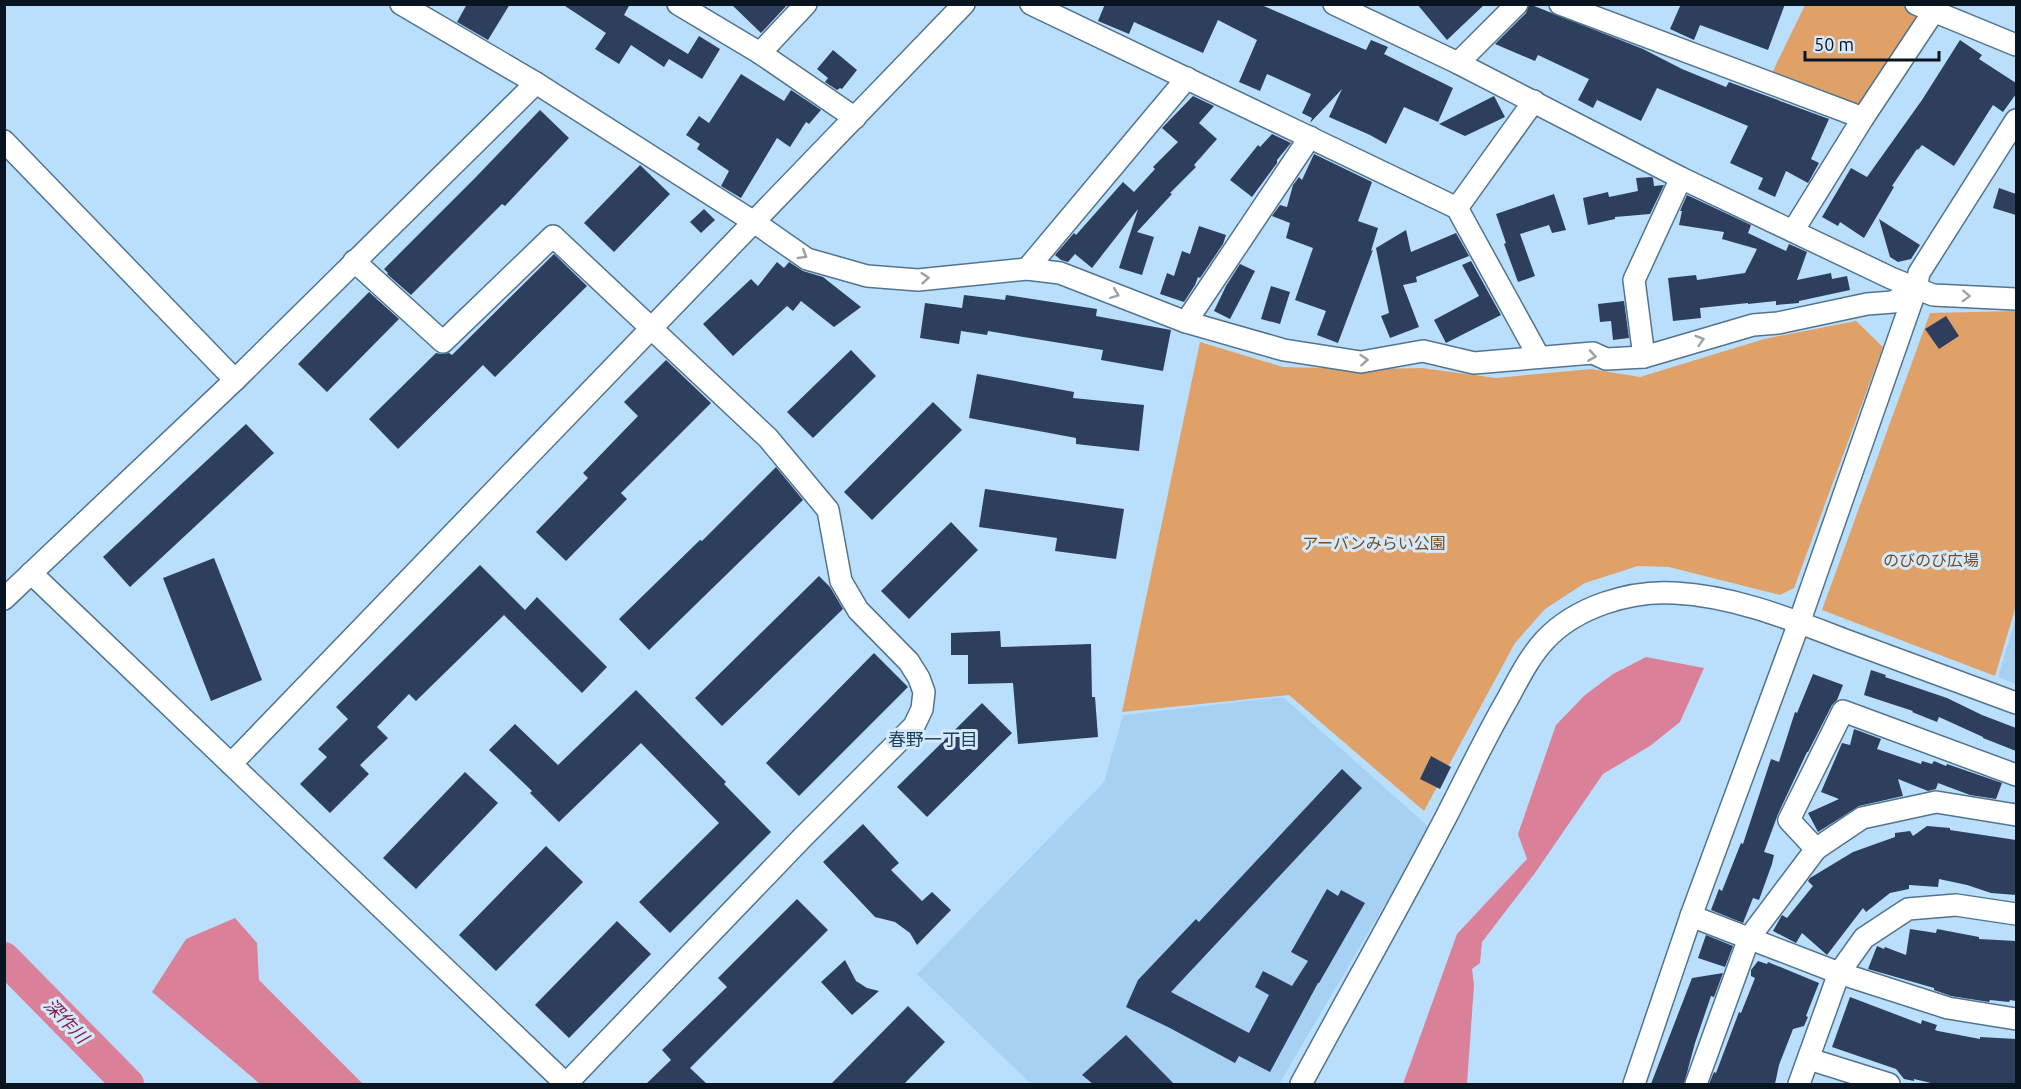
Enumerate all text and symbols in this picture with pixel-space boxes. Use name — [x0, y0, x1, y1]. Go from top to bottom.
scale bar — [1805, 24, 1938, 62]
text: 50 m — [1814, 34, 1854, 54]
one-way arrow — [797, 247, 807, 259]
one-way arrow — [921, 272, 930, 285]
one-way arrow — [1109, 287, 1120, 299]
one-way arrow — [1961, 290, 1970, 303]
one-way arrow — [1694, 335, 1705, 347]
one-way arrow — [1587, 349, 1596, 361]
one-way arrow — [1360, 354, 1369, 367]
park label: アーバンみらい公園 — [1302, 534, 1446, 552]
park label: のびのび広場 — [1883, 551, 1979, 569]
district label: 春野一丁目 — [888, 729, 978, 749]
water label: 深作川 — [41, 994, 94, 1048]

